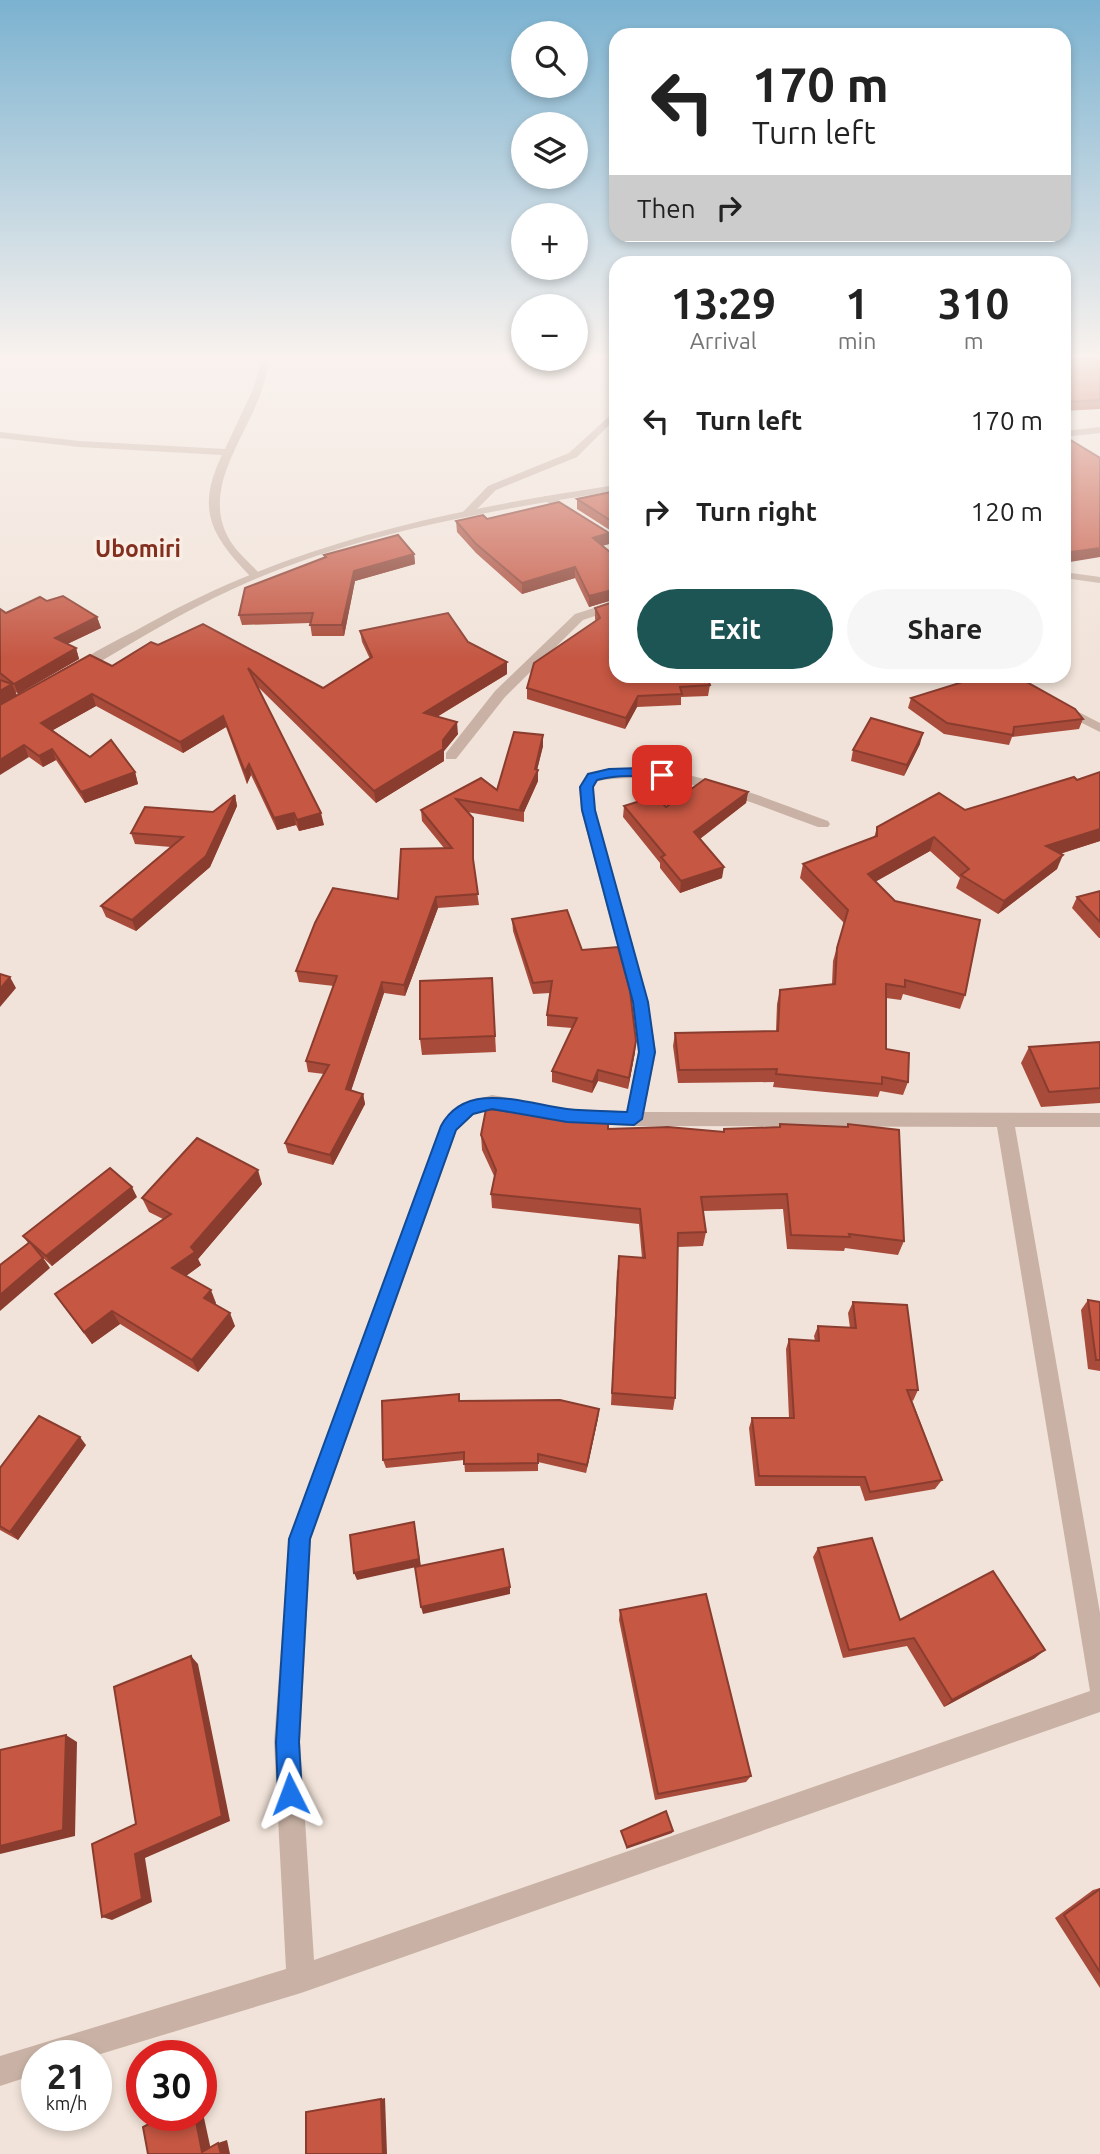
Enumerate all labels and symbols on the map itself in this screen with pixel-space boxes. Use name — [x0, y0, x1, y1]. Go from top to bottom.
district label: Ubomiri — [95, 536, 181, 561]
pin — [632, 745, 692, 805]
position arrow — [253, 1757, 327, 1831]
speed limit sign: 30 — [126, 2040, 217, 2131]

